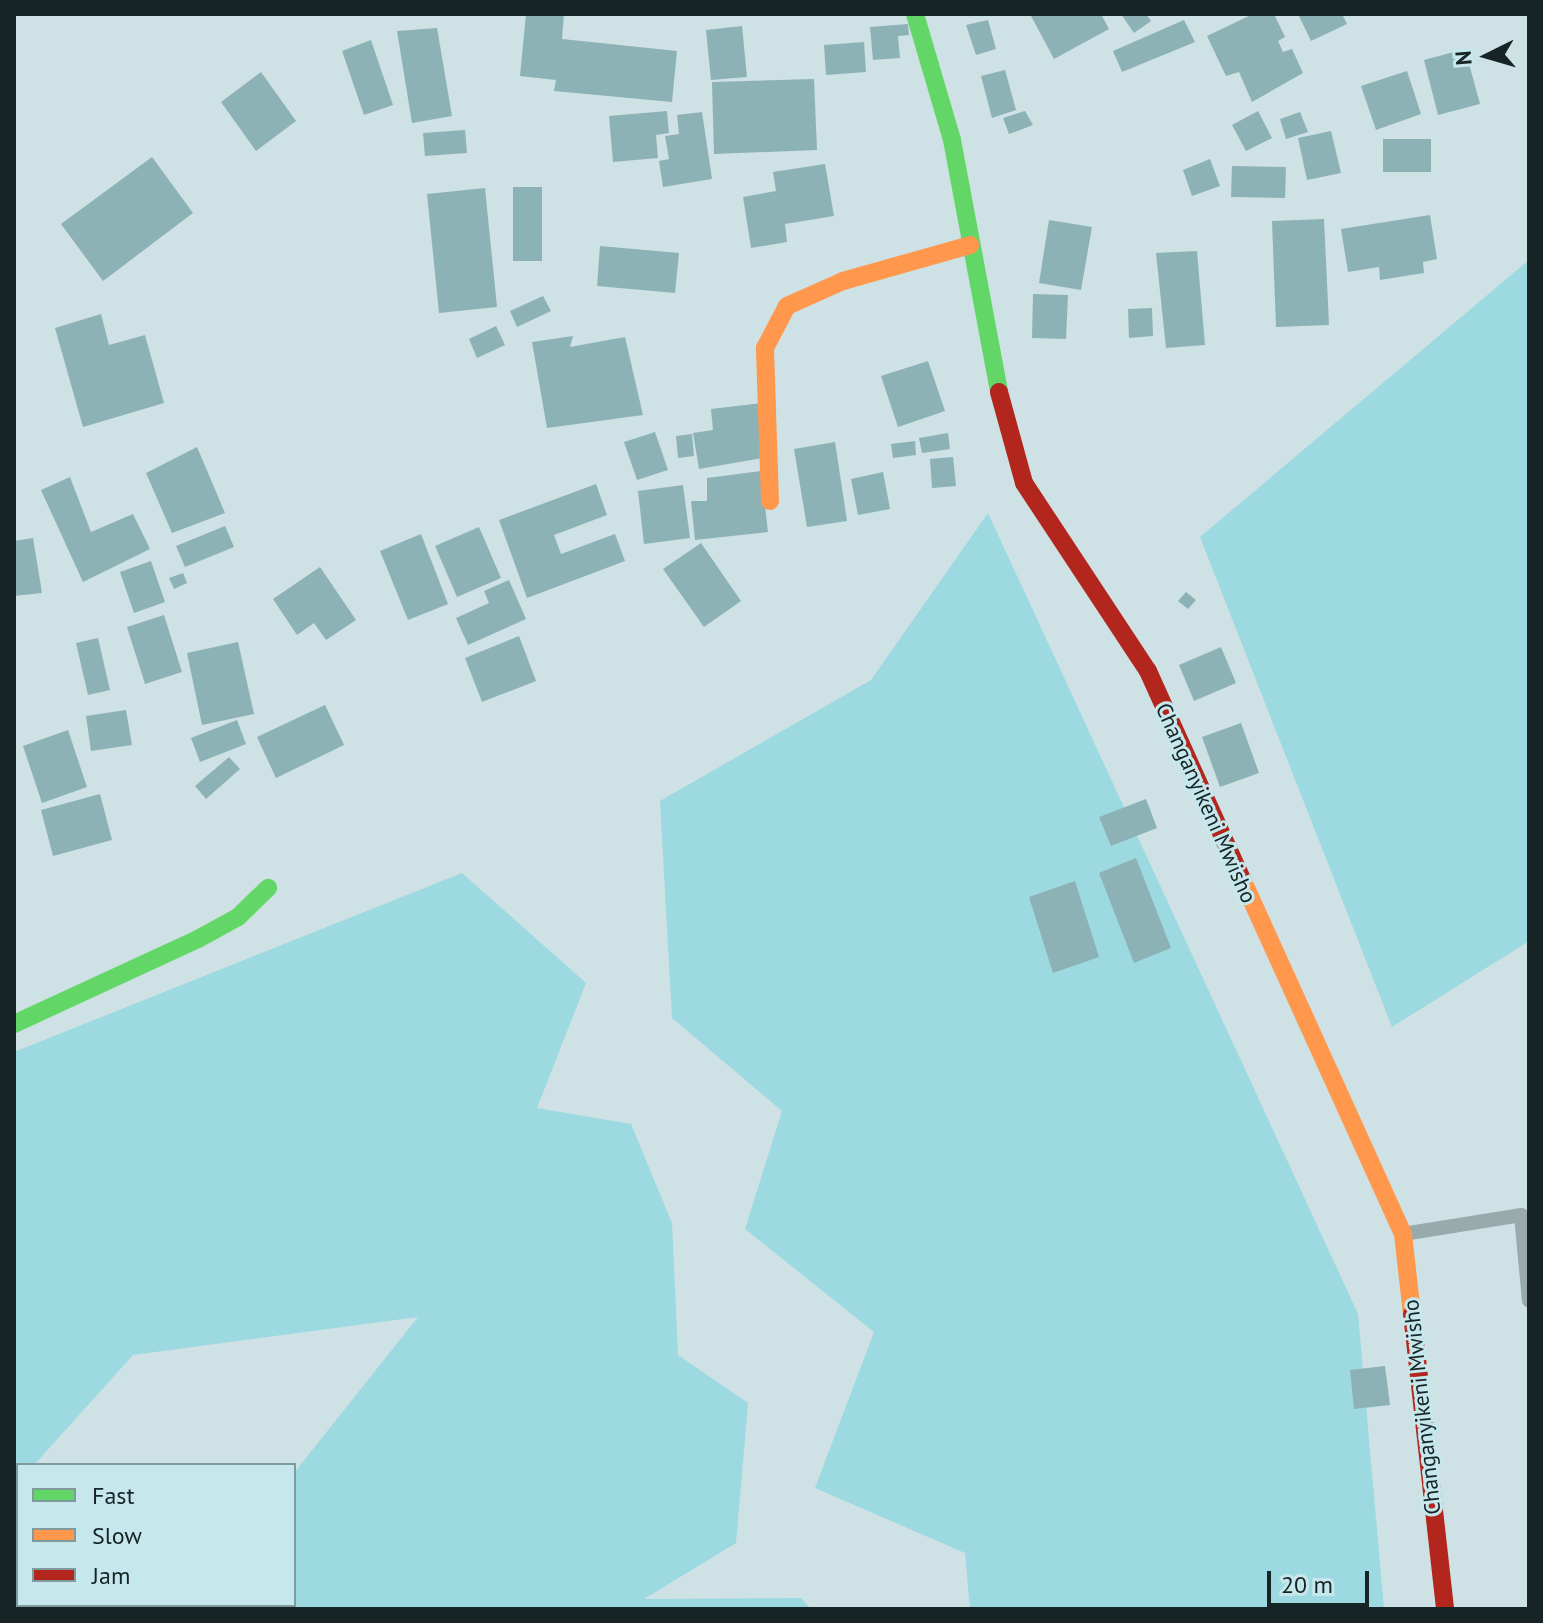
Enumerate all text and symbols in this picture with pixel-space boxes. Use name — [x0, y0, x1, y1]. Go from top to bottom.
north arrow — [1447, 16, 1527, 96]
text: N — [1449, 50, 1478, 67]
street label: Changanyikeni Mwisho — [1150, 699, 1262, 907]
street label: Changanyikeni Mwisho — [1398, 1298, 1446, 1516]
legend — [16, 1463, 296, 1607]
text: Fast — [92, 1480, 135, 1511]
text: Slow — [92, 1520, 142, 1551]
scale bar — [1271, 1555, 1373, 1605]
text: Jam — [92, 1560, 130, 1591]
text: 20 m — [1281, 1569, 1333, 1600]

